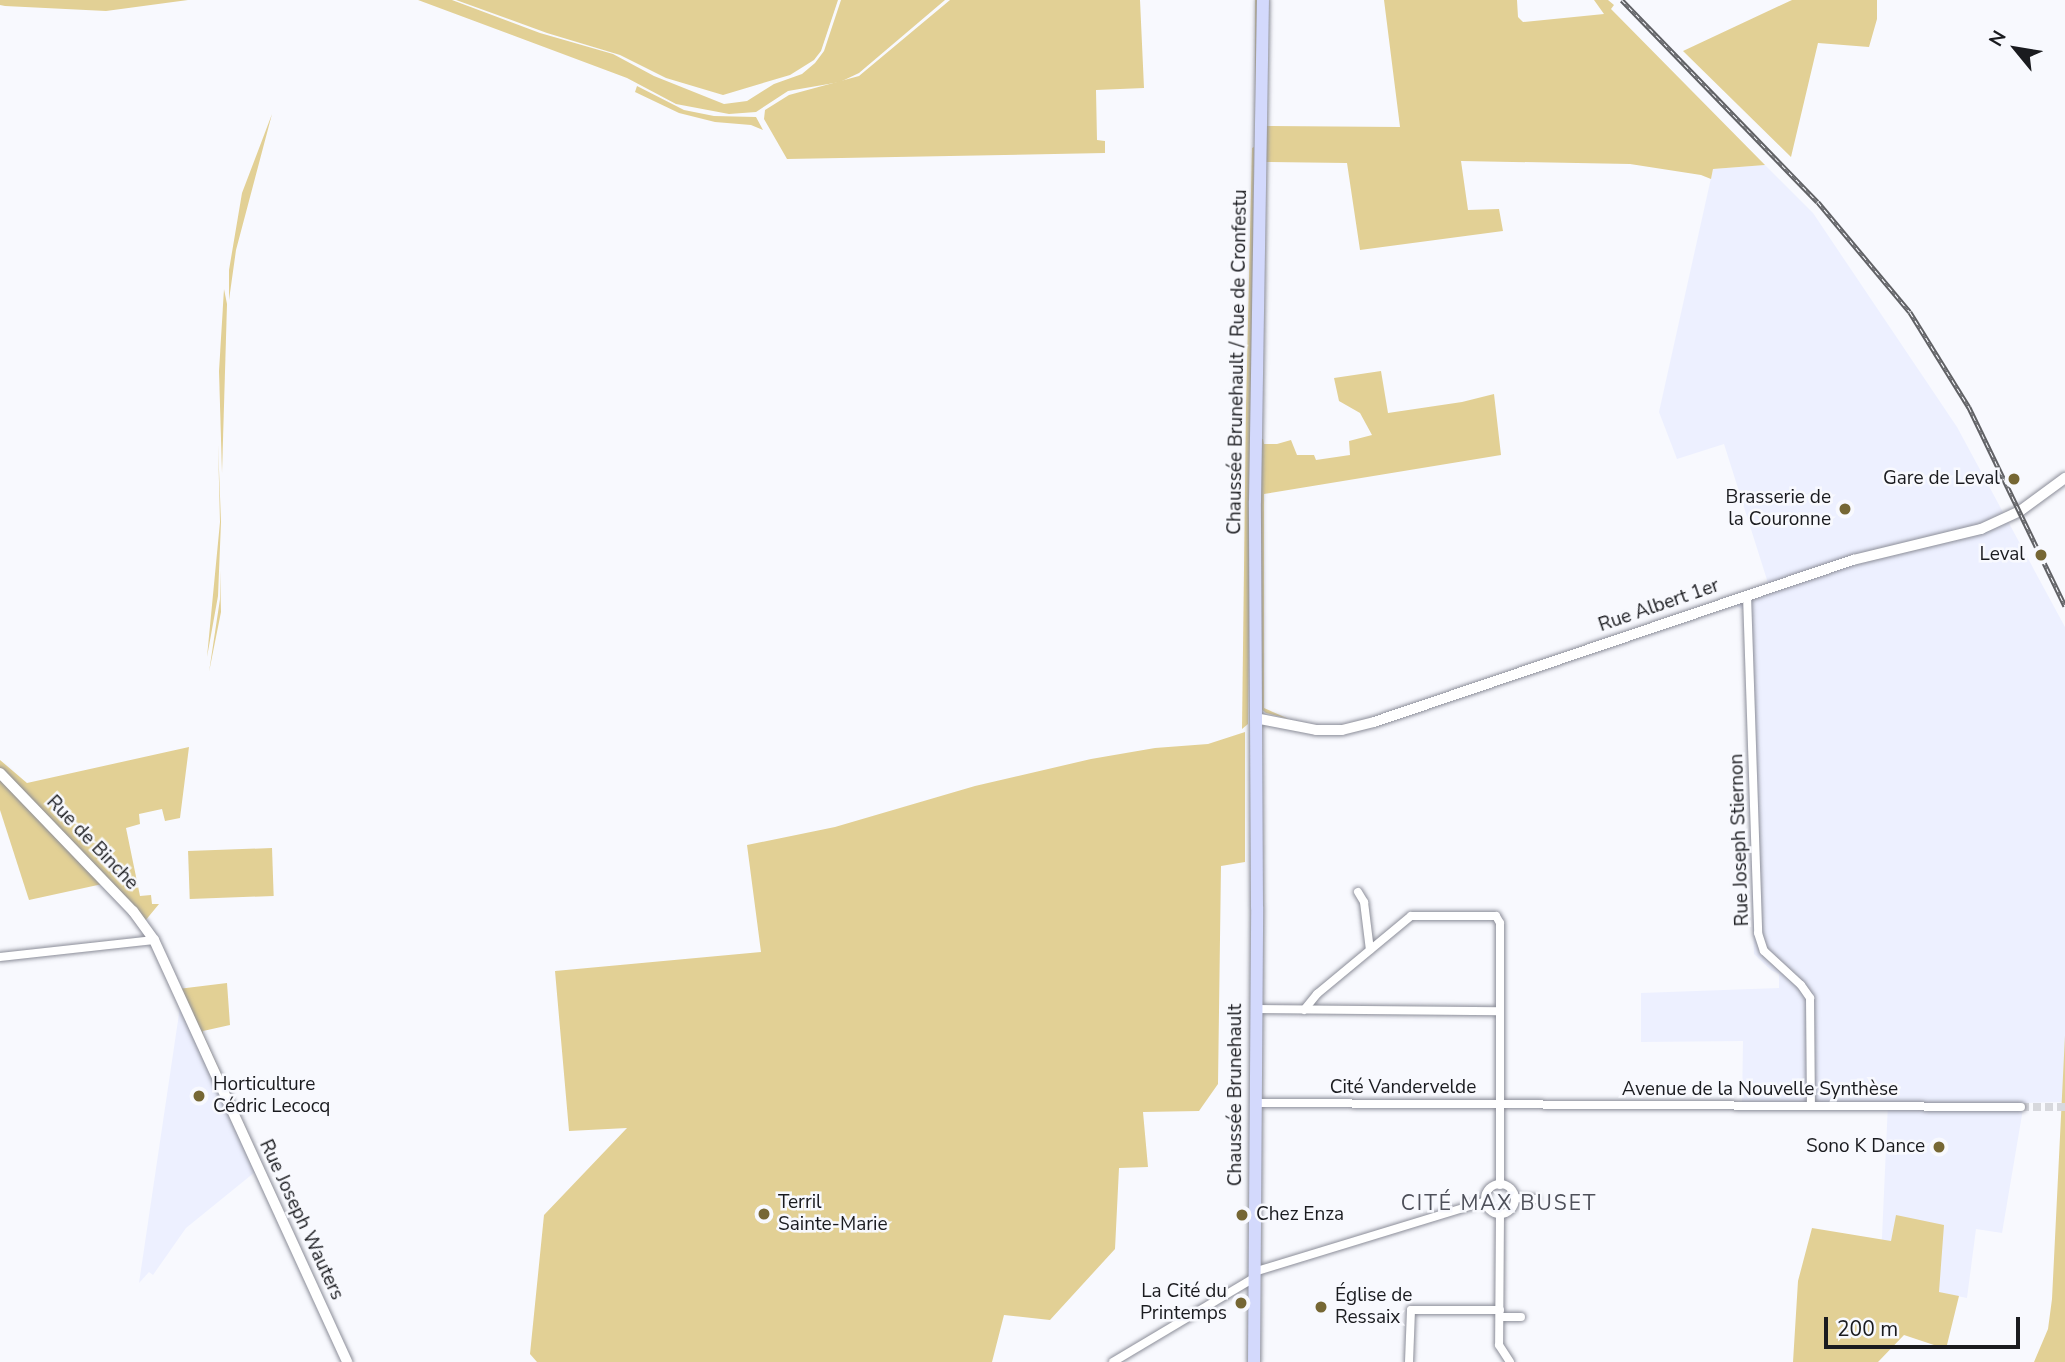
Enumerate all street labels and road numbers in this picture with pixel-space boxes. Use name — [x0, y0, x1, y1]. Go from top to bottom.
street label: Chaussée Brunehault / Rue de Cronfestu — [1224, 189, 1252, 535]
street label: Rue Albert 1er — [1596, 575, 1722, 637]
street label: Rue Joseph Stiernon — [1726, 753, 1754, 927]
street label: Rue de Binche — [41, 791, 143, 895]
street label: Chaussée Brunehault — [1225, 1004, 1247, 1186]
street label: Cité Vandervelde — [1330, 1077, 1476, 1099]
street label: Avenue de la Nouvelle Synthèse — [1622, 1079, 1898, 1101]
street label: Rue Joseph Wauters — [254, 1136, 348, 1304]

